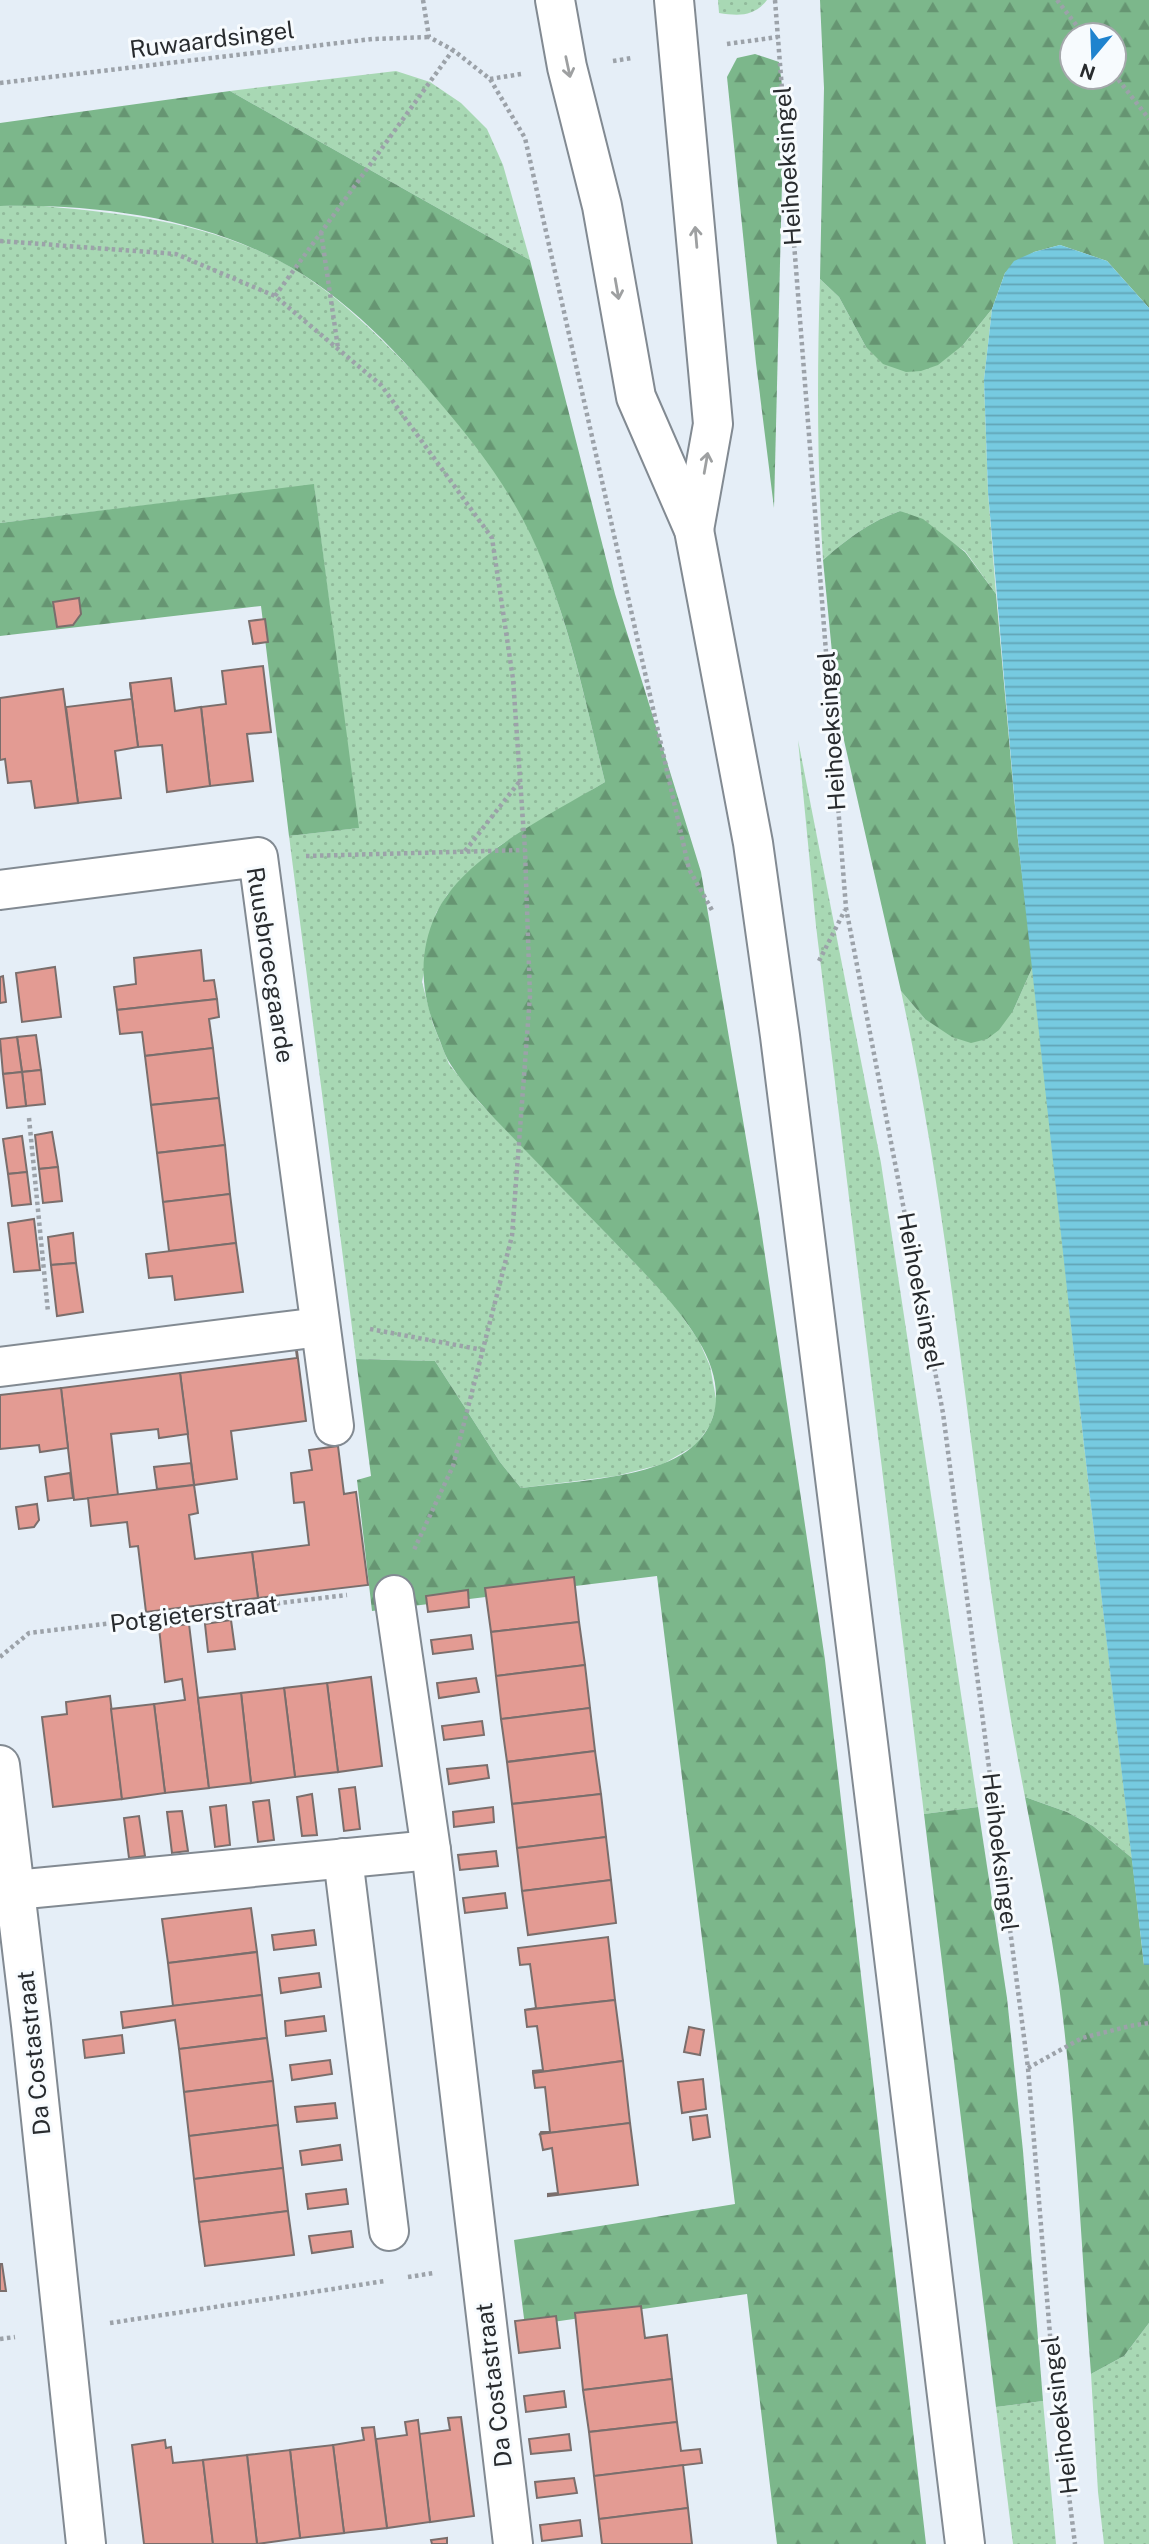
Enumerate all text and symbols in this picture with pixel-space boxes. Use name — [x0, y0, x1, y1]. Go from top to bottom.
street label: Ruwaardsingel — [128, 15, 296, 63]
north arrow — [1058, 21, 1128, 91]
one-way arrow — [561, 55, 575, 78]
text: N — [1077, 59, 1098, 85]
street label: Heihoeksingel — [767, 85, 807, 247]
one-way arrow — [689, 226, 702, 248]
one-way arrow — [611, 277, 624, 300]
one-way arrow — [700, 452, 713, 475]
street label: Heihoeksingel — [811, 650, 851, 812]
street label: Ruusbroecgaarde — [242, 865, 300, 1065]
street label: Heihoeksingel — [892, 1210, 950, 1372]
street label: Potgieterstraat — [108, 1589, 279, 1637]
street label: Heihoeksingel — [977, 1771, 1025, 1933]
street label: Da Costastraat — [10, 1969, 56, 2137]
street label: Da Costastraat — [469, 2301, 517, 2469]
street label: Heihoeksingel — [1035, 2334, 1083, 2496]

